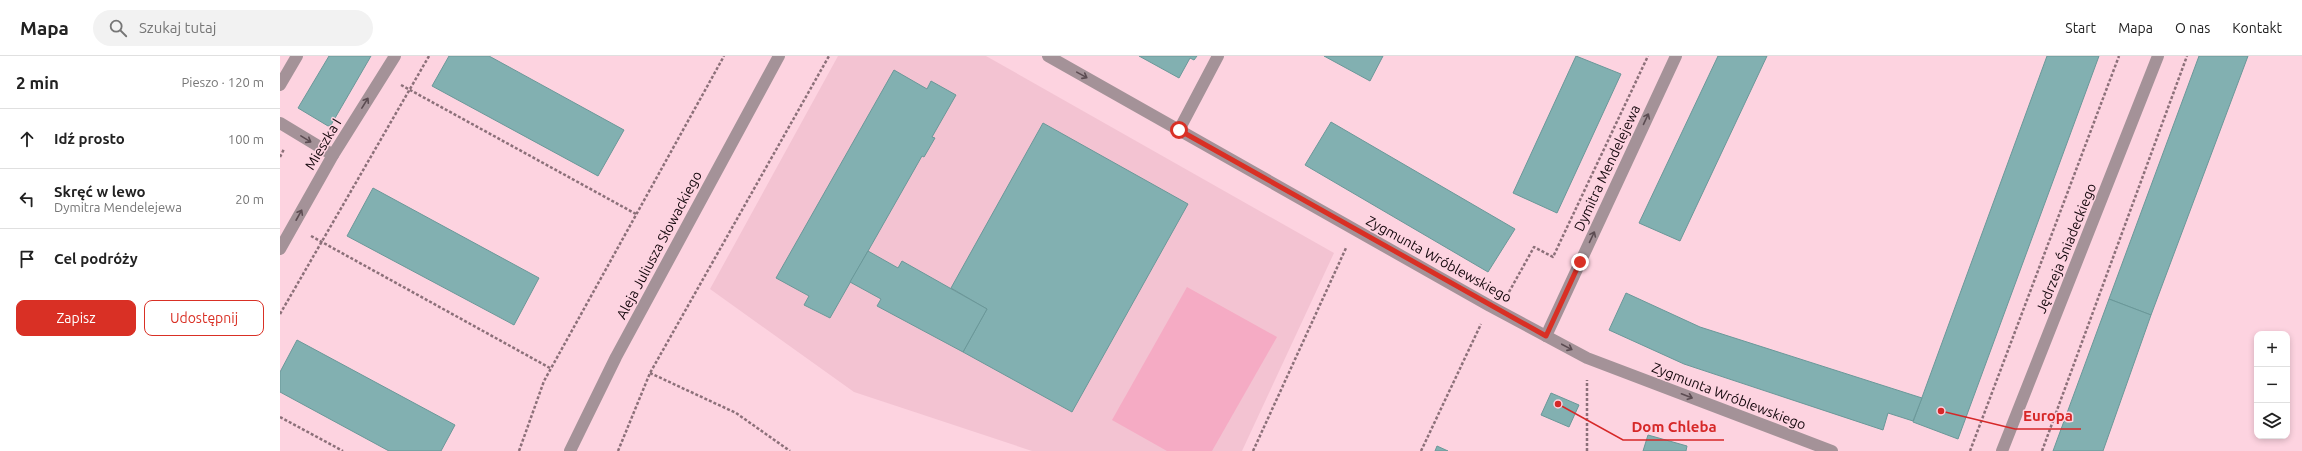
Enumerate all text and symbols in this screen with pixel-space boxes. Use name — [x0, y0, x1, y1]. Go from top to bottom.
search box — [93, 10, 373, 46]
text: Mapa — [20, 17, 69, 39]
icon: search — [107, 17, 129, 39]
text: Szukaj tutaj — [139, 19, 216, 36]
text: Start — [2065, 20, 2096, 36]
text: Mapa — [2118, 20, 2153, 36]
text: O nas — [2175, 20, 2210, 36]
text: Kontakt — [2232, 20, 2282, 36]
one-way arrow — [1076, 72, 1088, 80]
text: 2 min — [16, 73, 59, 92]
text: Pieszo · 120 m — [181, 75, 264, 89]
one-way arrow — [361, 98, 369, 109]
street label: Dymitra Mendelejewa — [1571, 102, 1643, 234]
one-way arrow — [1643, 113, 1650, 125]
street label: Mieszka I — [302, 116, 344, 172]
route start — [1170, 121, 1188, 139]
icon: ahead — [16, 128, 38, 150]
text: Idź prosto — [54, 130, 125, 147]
text: 100 m — [228, 132, 264, 146]
one-way arrow — [300, 135, 312, 143]
street label: Aleja Juliusza Słowackiego — [613, 168, 705, 322]
street label: Jędrzeja Śniadeckiego — [2032, 180, 2099, 315]
text: Skręć w lewo — [54, 183, 146, 200]
icon: left — [16, 188, 38, 210]
text: 20 m — [235, 192, 264, 206]
text: Dymitra Mendelejewa — [54, 200, 182, 214]
one-way arrow — [296, 209, 303, 221]
street label: Zygmunta Wróblewskiego — [1364, 212, 1514, 306]
one-way arrow — [1589, 231, 1596, 243]
icon: arrive — [16, 248, 38, 270]
text: Cel podróży — [54, 250, 138, 267]
route end — [1571, 253, 1589, 271]
button: Zapisz — [16, 300, 136, 336]
button: Udostępnij — [144, 300, 264, 336]
map controls — [2254, 331, 2290, 439]
button: + — [2254, 331, 2290, 367]
one-way arrow — [1561, 344, 1573, 351]
street label: Zygmunta Wróblewskiego — [1650, 359, 1808, 433]
button: − — [2254, 367, 2290, 403]
one-way arrow — [1681, 392, 1693, 400]
callout: Europa — [2015, 402, 2081, 429]
button: layers — [2254, 403, 2290, 439]
text: Europa — [2023, 407, 2073, 424]
callout: Dom Chleba — [1623, 413, 1724, 440]
text: Dom Chleba — [1631, 418, 1717, 435]

